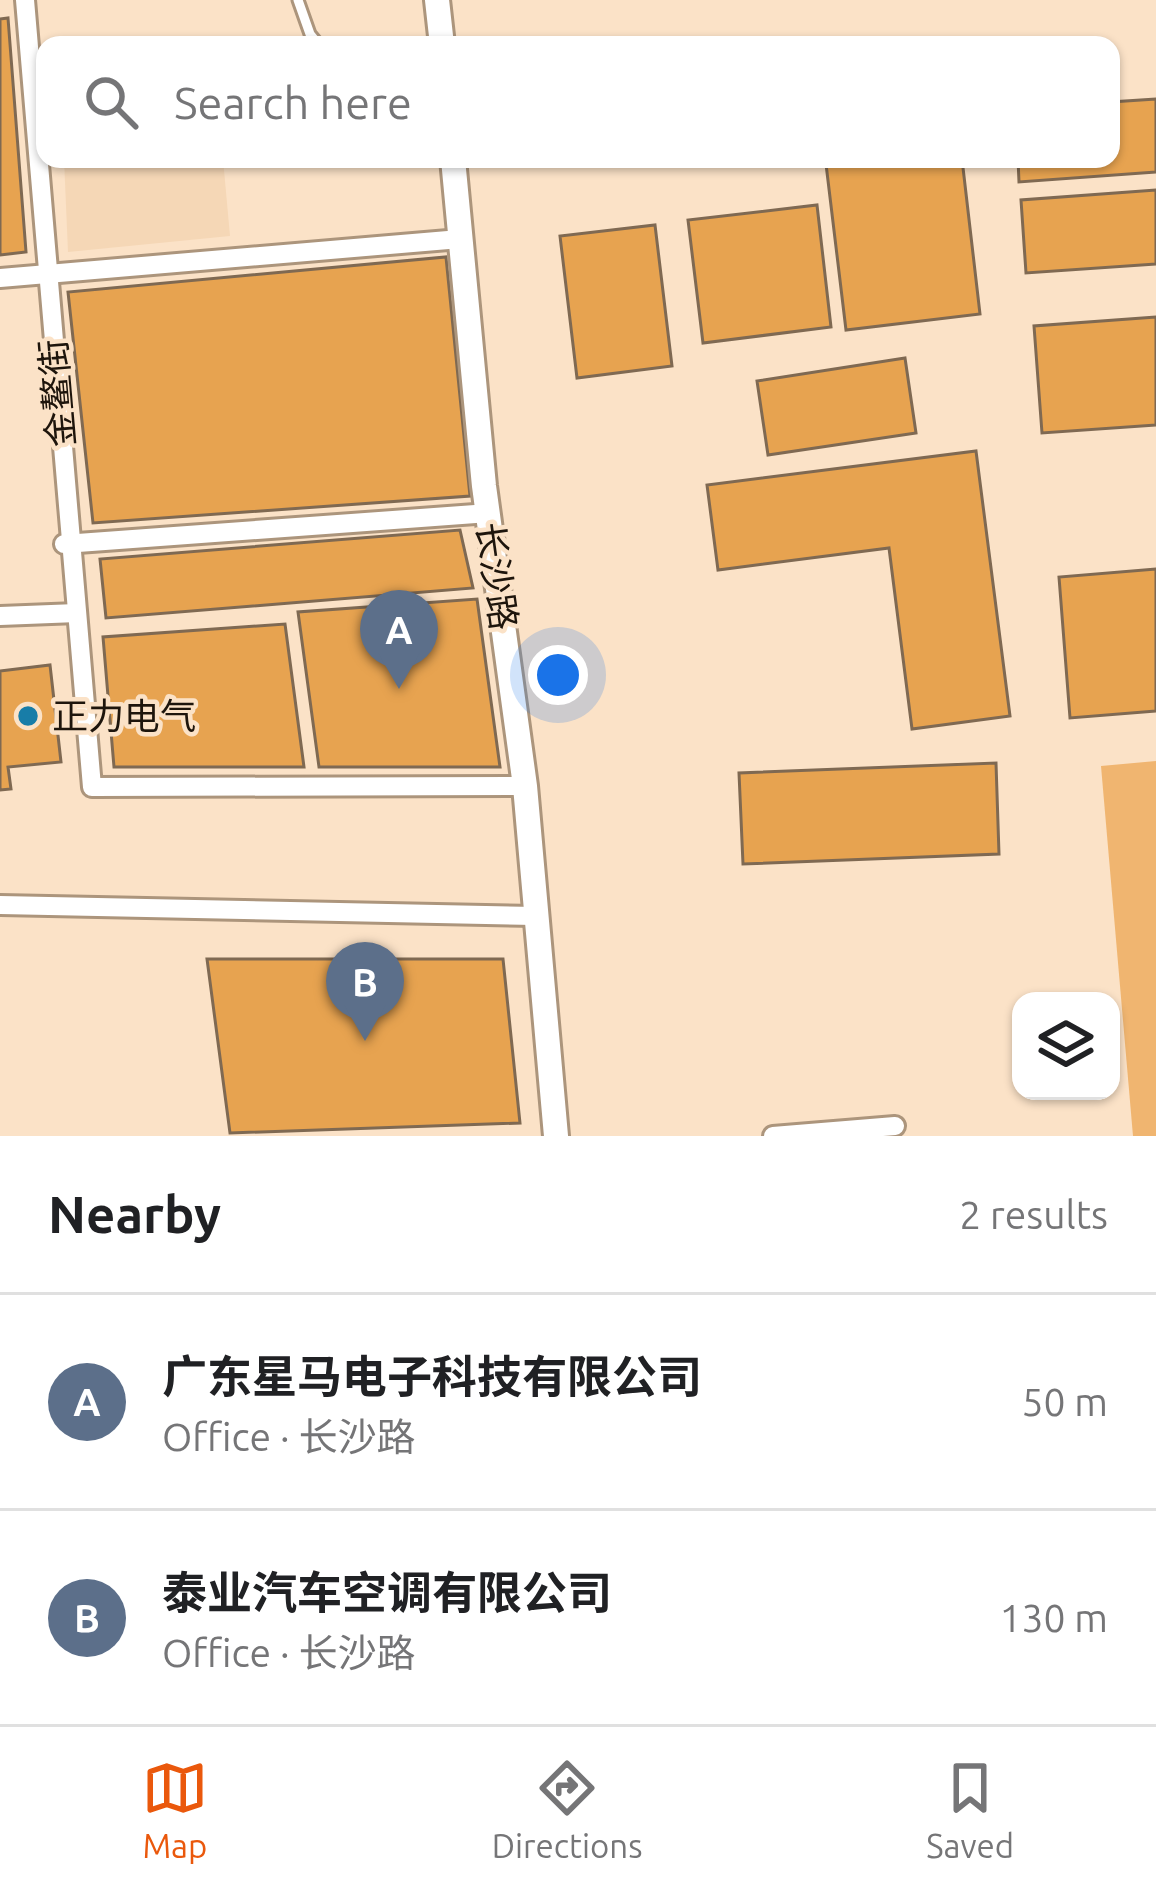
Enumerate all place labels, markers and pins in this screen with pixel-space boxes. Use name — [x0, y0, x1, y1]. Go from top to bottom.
pin: A — [360, 590, 438, 689]
place label: 正力电气 — [52, 695, 196, 736]
marker: 正力电气 — [15, 703, 41, 729]
pin: B — [326, 942, 404, 1041]

